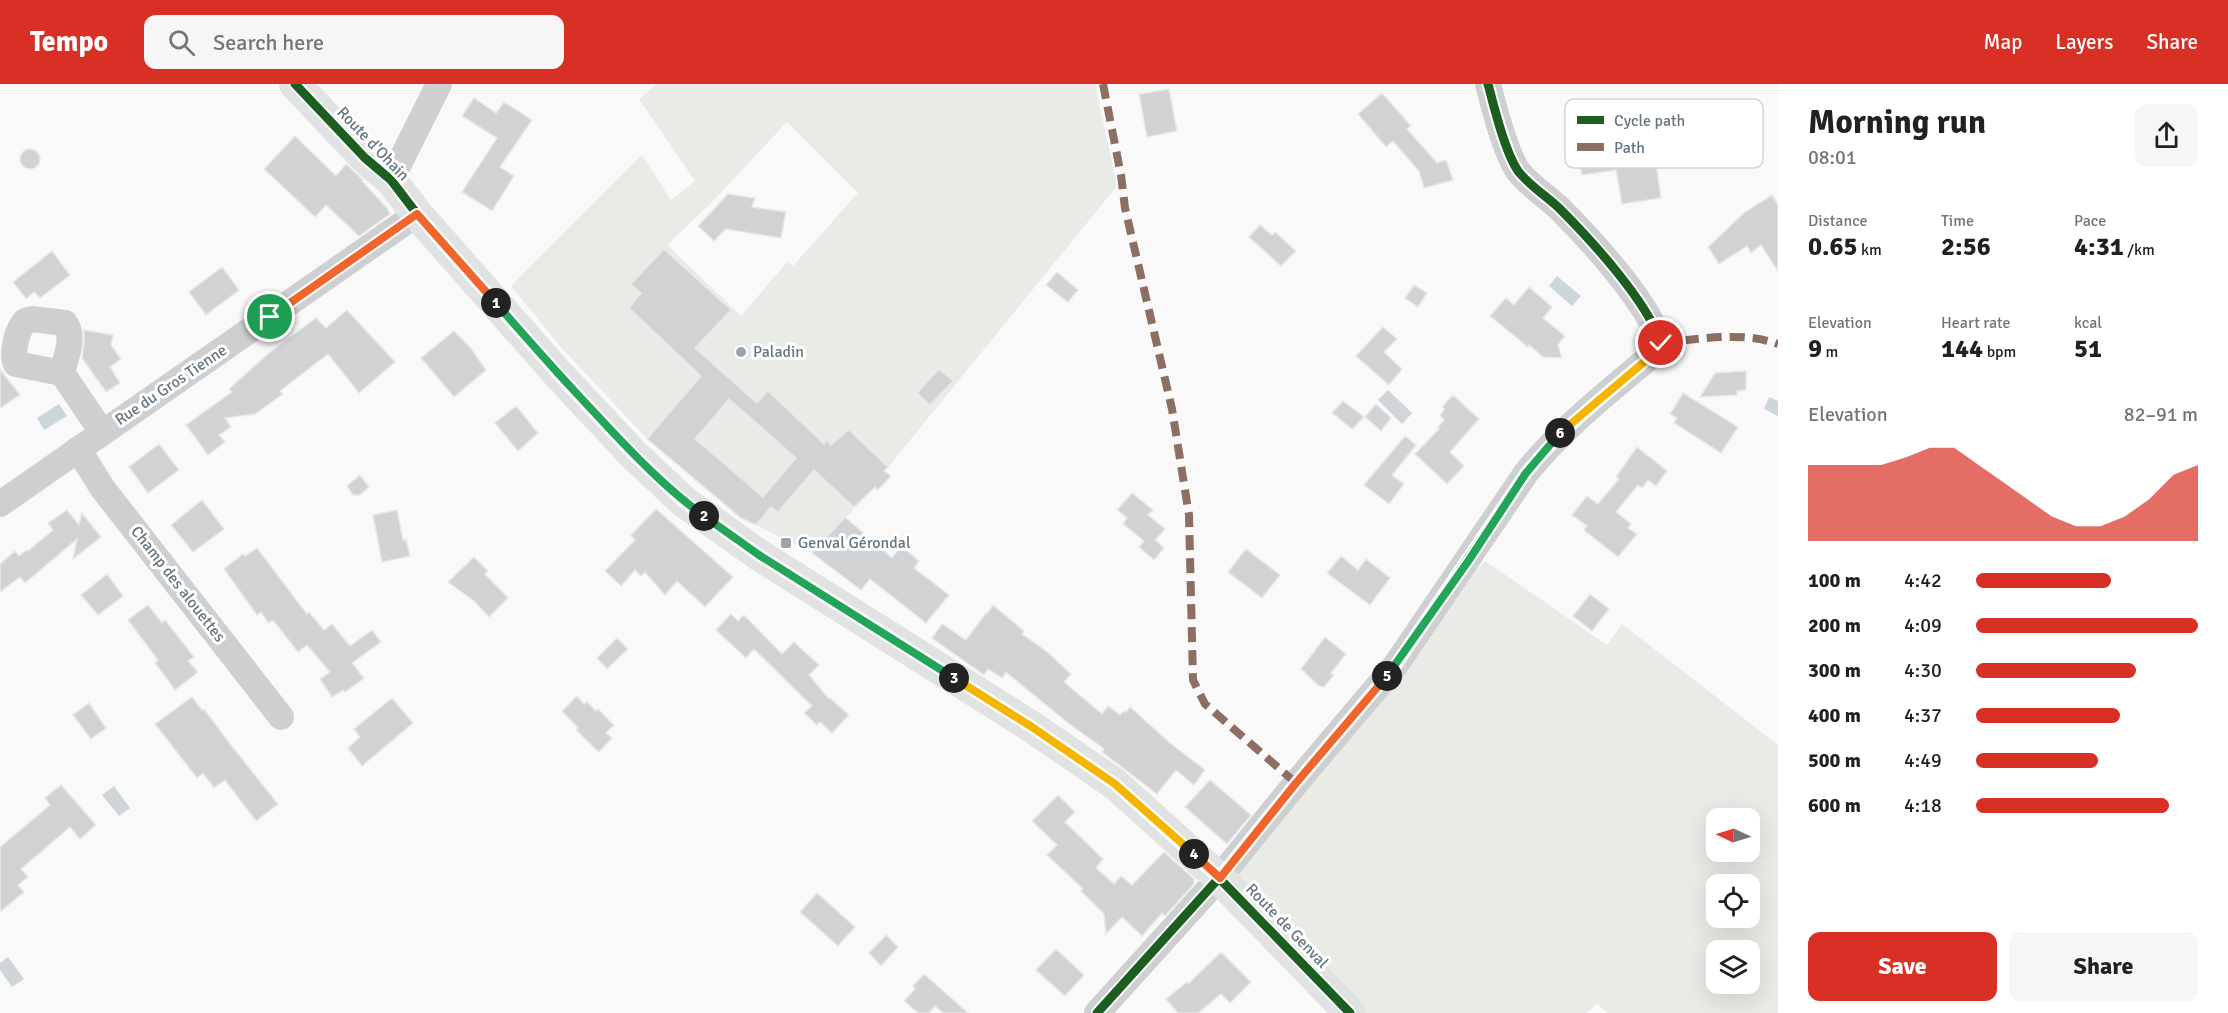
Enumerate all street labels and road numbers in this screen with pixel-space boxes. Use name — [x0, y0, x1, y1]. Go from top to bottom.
street label: Route d'Ohain — [333, 103, 413, 185]
street label: Rue du Gros Tienne — [111, 340, 231, 430]
street label: Champ des alouettes — [126, 522, 230, 646]
street label: Route de Genval — [1241, 879, 1333, 973]

